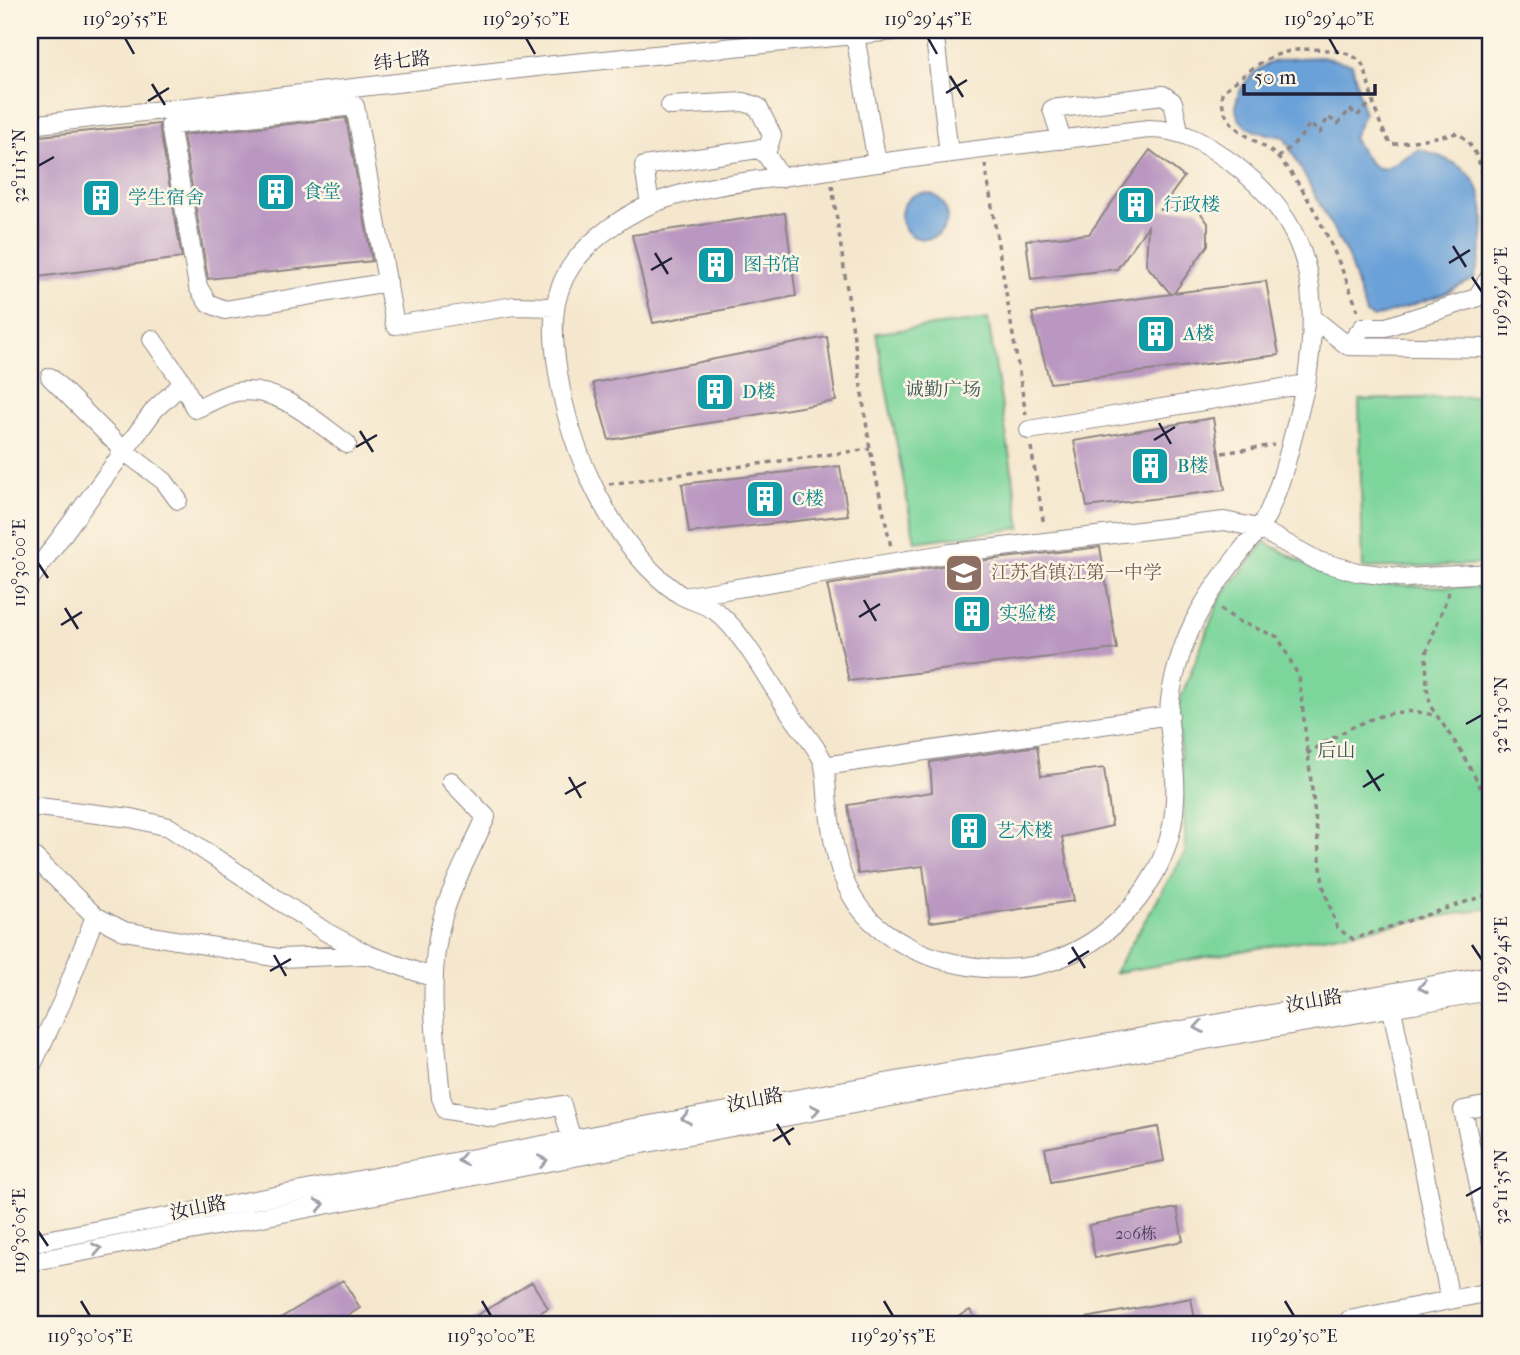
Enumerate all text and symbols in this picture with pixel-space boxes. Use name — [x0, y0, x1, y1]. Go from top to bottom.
text: 119°29'55"E — [83, 9, 167, 30]
text: 119°29'50"E — [482, 9, 570, 30]
text: 119°29'45"E — [884, 9, 972, 30]
text: 119°29'40"E — [1284, 9, 1374, 30]
street label: 纬七路 — [372, 47, 432, 75]
scale bar — [1244, 52, 1375, 96]
text: 50 m — [1254, 65, 1297, 89]
text: 32°11'15"N — [9, 128, 30, 203]
building icon: 食堂 — [255, 171, 297, 213]
building icon: 学生宿舍 — [80, 177, 122, 219]
place label: 食堂 — [303, 181, 341, 203]
building icon: 行政楼 — [1115, 184, 1157, 226]
place label: 学生宿舍 — [128, 187, 204, 209]
place label: 行政楼 — [1163, 194, 1220, 216]
building icon: 图书馆 — [695, 244, 737, 286]
text: 119°29'40"E — [1491, 247, 1512, 337]
place label: 图书馆 — [743, 254, 800, 276]
building icon: A楼 — [1135, 313, 1177, 355]
place label: A楼 — [1182, 323, 1214, 345]
building icon: D楼 — [694, 371, 736, 413]
park label: 诚勤广场 — [905, 379, 981, 401]
place label: D楼 — [742, 381, 776, 403]
building icon: B楼 — [1129, 445, 1171, 487]
place label: B楼 — [1177, 455, 1208, 477]
building icon: C楼 — [744, 478, 786, 520]
place label: C楼 — [792, 488, 824, 510]
text: 119°30'00"E — [9, 519, 30, 607]
school or university icon: 江苏省镇江第一中学 — [943, 552, 985, 594]
place label: 江苏省镇江第一中学 — [991, 562, 1162, 584]
building icon: 实验楼 — [951, 593, 993, 635]
place label: 实验楼 — [999, 603, 1056, 625]
text: 32°11'30"N — [1491, 676, 1512, 754]
park label: 后山 — [1317, 740, 1355, 762]
building icon: 艺术楼 — [948, 810, 990, 852]
place label: 艺术楼 — [996, 820, 1053, 842]
text: 119°29'45"E — [1491, 916, 1512, 1004]
one-way arrow — [1417, 979, 1429, 994]
street label: 汝山路 — [1284, 985, 1344, 1017]
one-way arrow — [1193, 1018, 1205, 1033]
street label: 汝山路 — [725, 1084, 785, 1116]
one-way arrow — [809, 1103, 821, 1118]
one-way arrow — [680, 1110, 692, 1125]
text: 32°11'35"N — [1491, 1149, 1512, 1225]
one-way arrow — [456, 1152, 468, 1167]
one-way arrow — [537, 1154, 549, 1169]
text: 119°30'05"E — [9, 1188, 30, 1274]
street label: 汝山路 — [168, 1192, 228, 1224]
one-way arrow — [314, 1199, 326, 1213]
house number: 206栋 — [1115, 1224, 1157, 1243]
one-way arrow — [91, 1242, 103, 1257]
text: 119°30'05"E — [47, 1326, 133, 1347]
text: 119°30'00"E — [447, 1326, 535, 1347]
text: 119°29'55"E — [851, 1326, 935, 1347]
text: 119°29'50"E — [1250, 1326, 1338, 1347]

